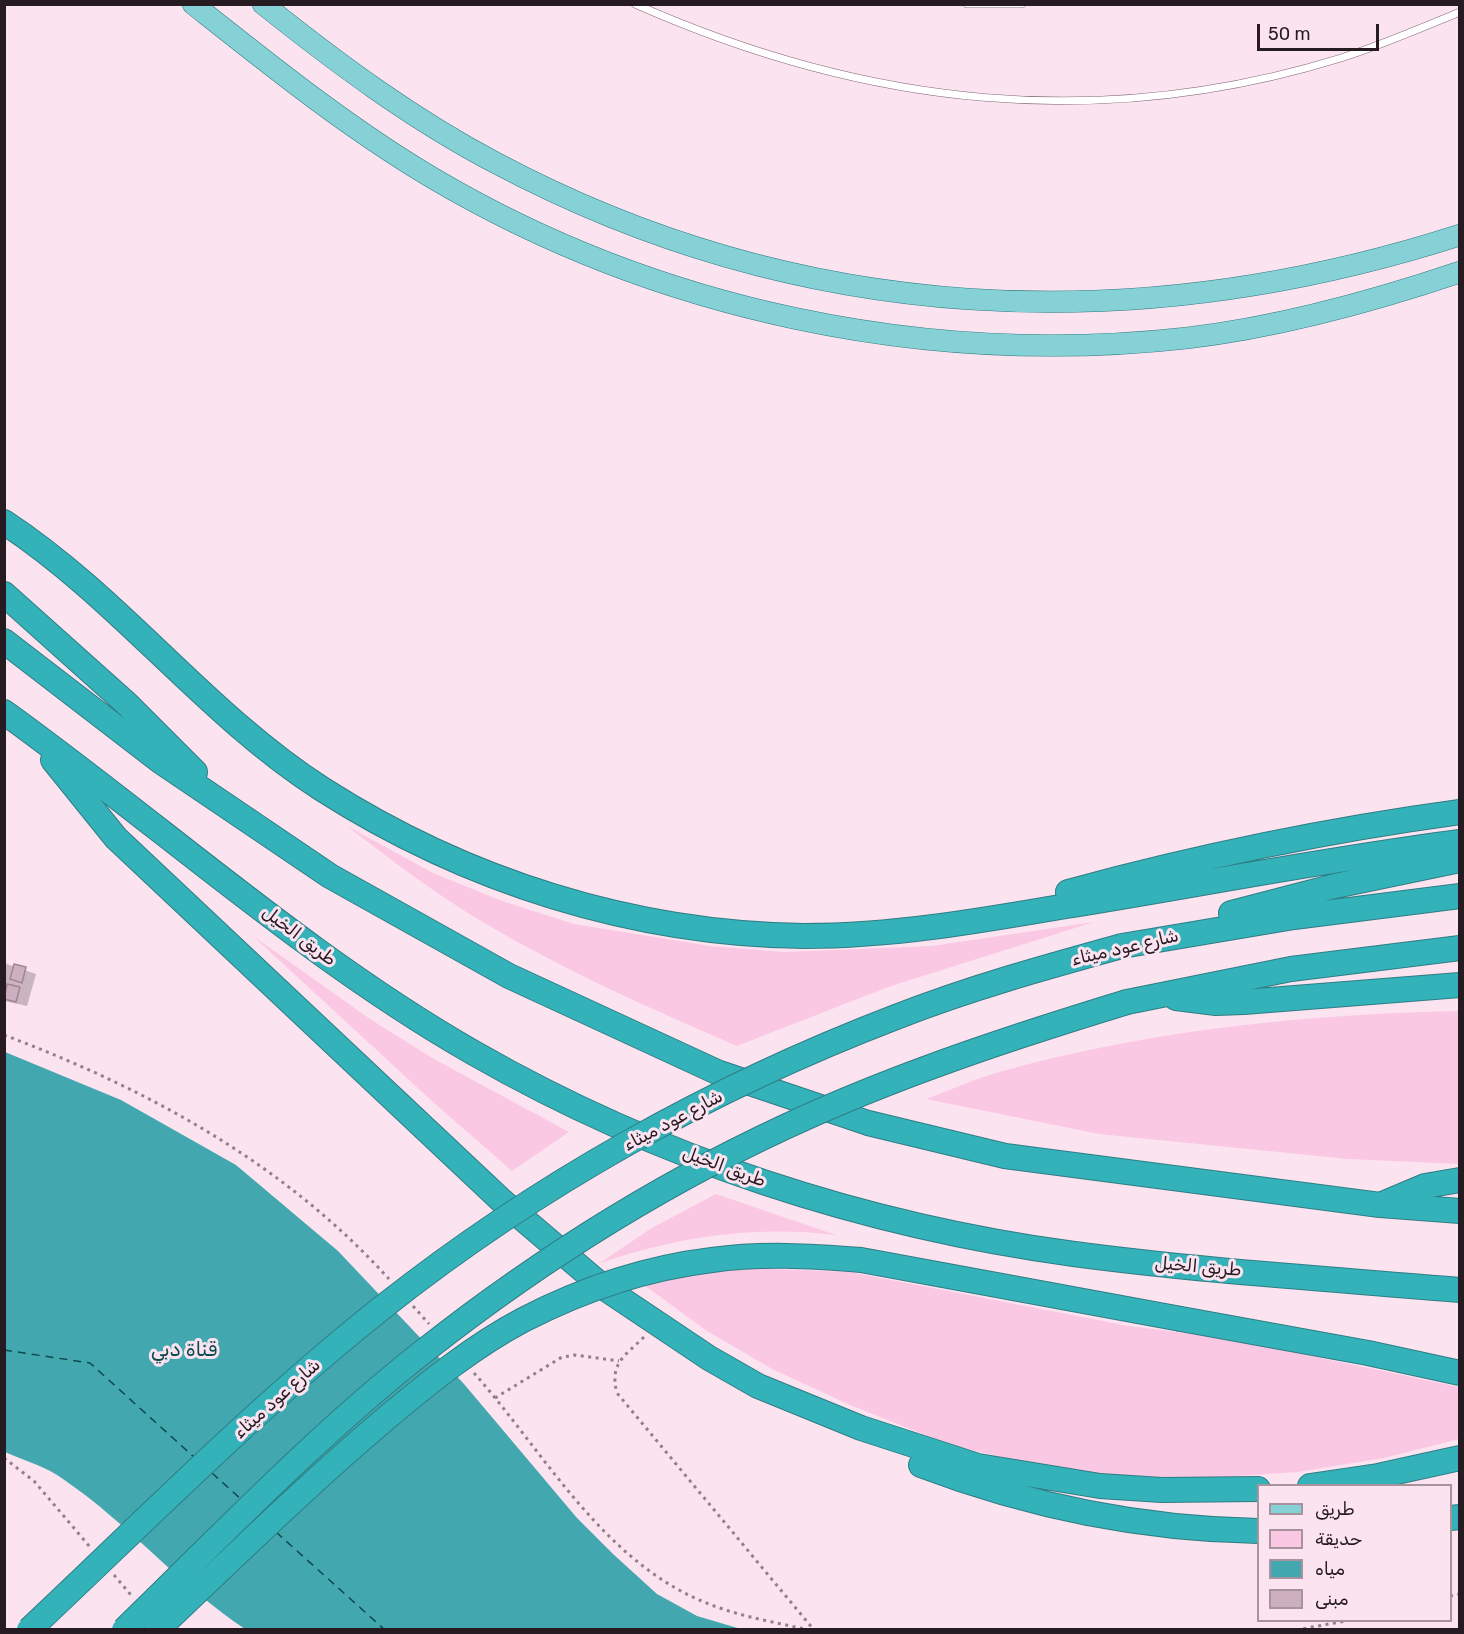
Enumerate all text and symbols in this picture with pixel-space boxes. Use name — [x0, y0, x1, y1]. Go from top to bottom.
scale bar — [1260, 12, 1382, 50]
text: 50 m — [1268, 23, 1311, 45]
street label: طريق الخيل — [258, 901, 340, 971]
street label: شارع عود ميثاء — [1069, 925, 1181, 971]
street label: شارع عود ميثاء — [620, 1086, 726, 1156]
street label: طريق الخيل — [679, 1142, 769, 1192]
street label: طريق الخيل — [1154, 1252, 1242, 1282]
water label: قناة دبي — [151, 1338, 217, 1362]
street label: شارع عود ميثاء — [229, 1354, 325, 1444]
legend — [1257, 1484, 1452, 1622]
text: طريق — [1315, 1498, 1355, 1520]
text: حديقة — [1315, 1528, 1362, 1550]
text: مياه — [1315, 1558, 1345, 1580]
text: مبنى — [1315, 1588, 1349, 1610]

